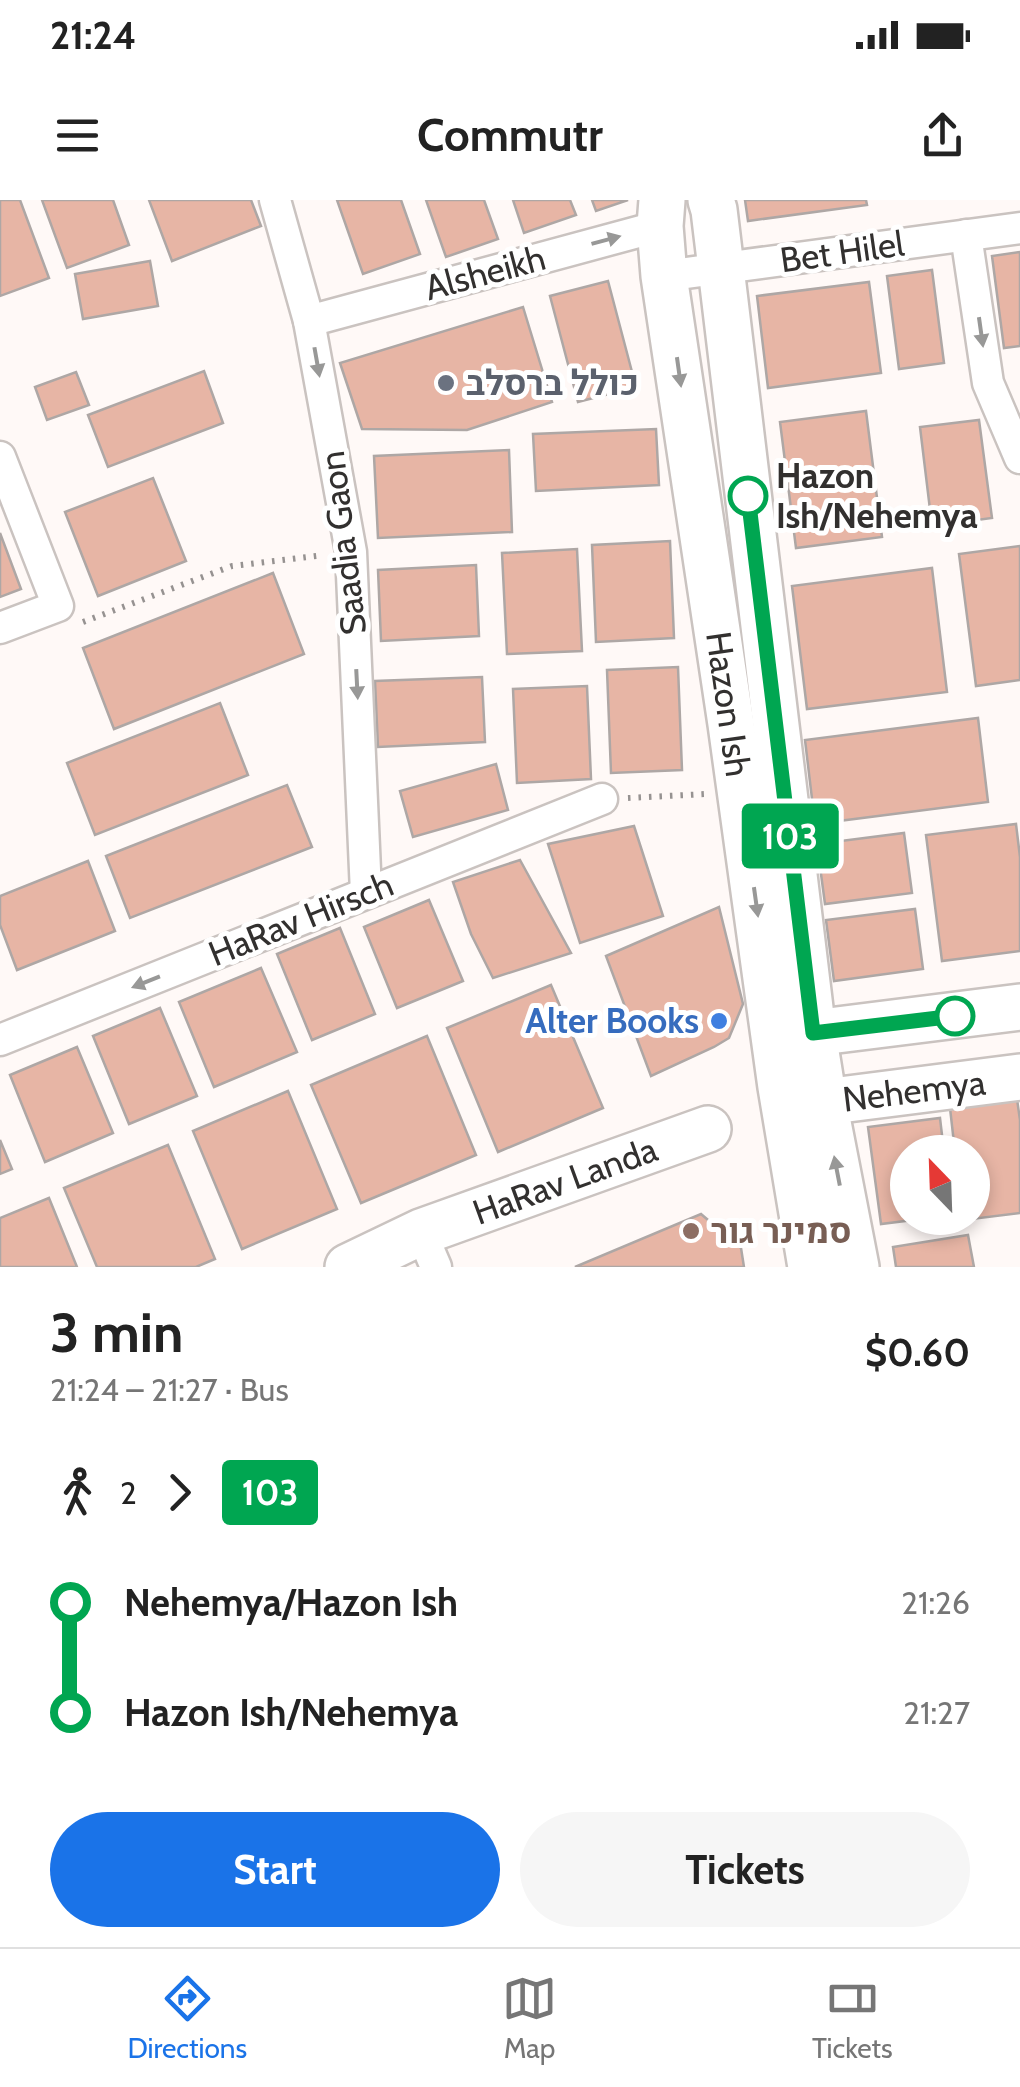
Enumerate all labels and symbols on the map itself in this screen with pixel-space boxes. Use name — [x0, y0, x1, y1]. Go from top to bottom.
street label: Bet Hilel — [777, 221, 907, 281]
one-way arrow — [591, 232, 622, 248]
street label: Alsheikh — [420, 236, 550, 309]
one-way arrow — [973, 316, 989, 348]
one-way arrow — [310, 347, 325, 378]
one-way arrow — [671, 357, 687, 389]
place label: כולל ברסלב — [466, 361, 639, 404]
marker: כולל ברסלב — [435, 372, 457, 394]
street label: Saadia Gaon — [310, 449, 375, 637]
place label: Hazon Ish/Nehemya — [776, 454, 978, 537]
marker: Hazon Ish/Nehemya — [729, 477, 767, 515]
street label: Hazon Ish — [697, 629, 760, 779]
one-way arrow — [349, 668, 365, 700]
line badge: 103 — [732, 804, 848, 868]
street label: HaRav Hirsch — [202, 862, 399, 975]
one-way arrow — [748, 886, 764, 918]
one-way arrow — [130, 974, 160, 990]
unlabelled marker — [936, 997, 974, 1035]
place label: Alter Books — [525, 999, 699, 1042]
marker: Alter Books — [708, 1010, 730, 1032]
street label: Nehemya — [840, 1060, 988, 1121]
street label: HaRav Landa — [467, 1127, 663, 1234]
north arrow — [890, 1135, 990, 1235]
one-way arrow — [829, 1155, 845, 1186]
place label: סמינר גור — [711, 1209, 852, 1252]
marker: סמינר גור — [680, 1220, 702, 1242]

